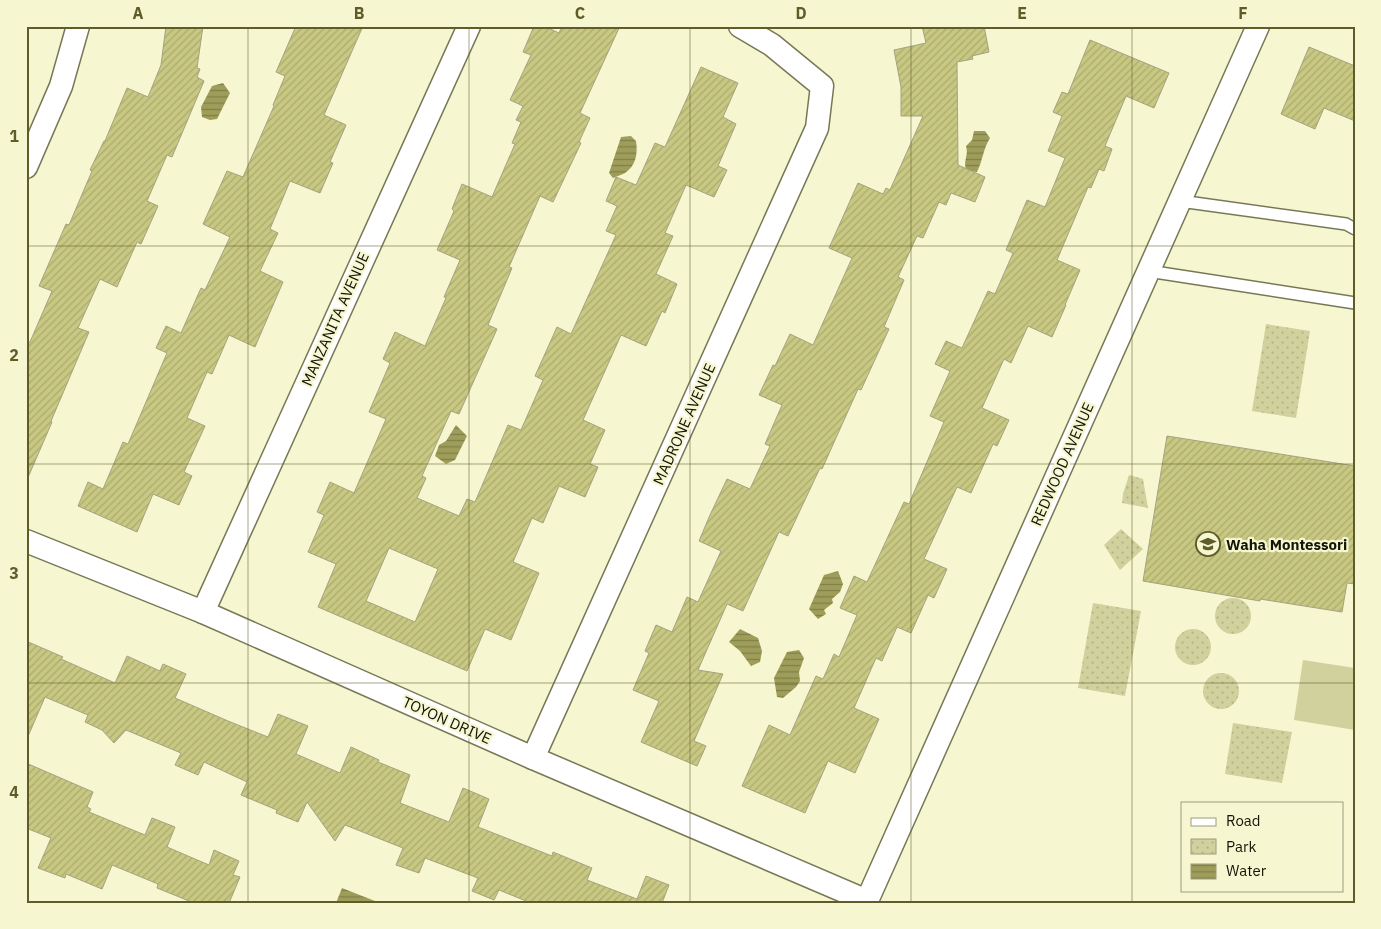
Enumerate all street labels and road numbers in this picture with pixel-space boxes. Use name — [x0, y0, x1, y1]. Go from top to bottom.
street label: MANZANITA AVENUE — [297, 249, 373, 389]
street label: MADRONE AVENUE — [649, 360, 719, 488]
street label: REDWOOD AVENUE — [1026, 399, 1098, 529]
street label: TOYON DRIVE — [400, 692, 494, 748]

